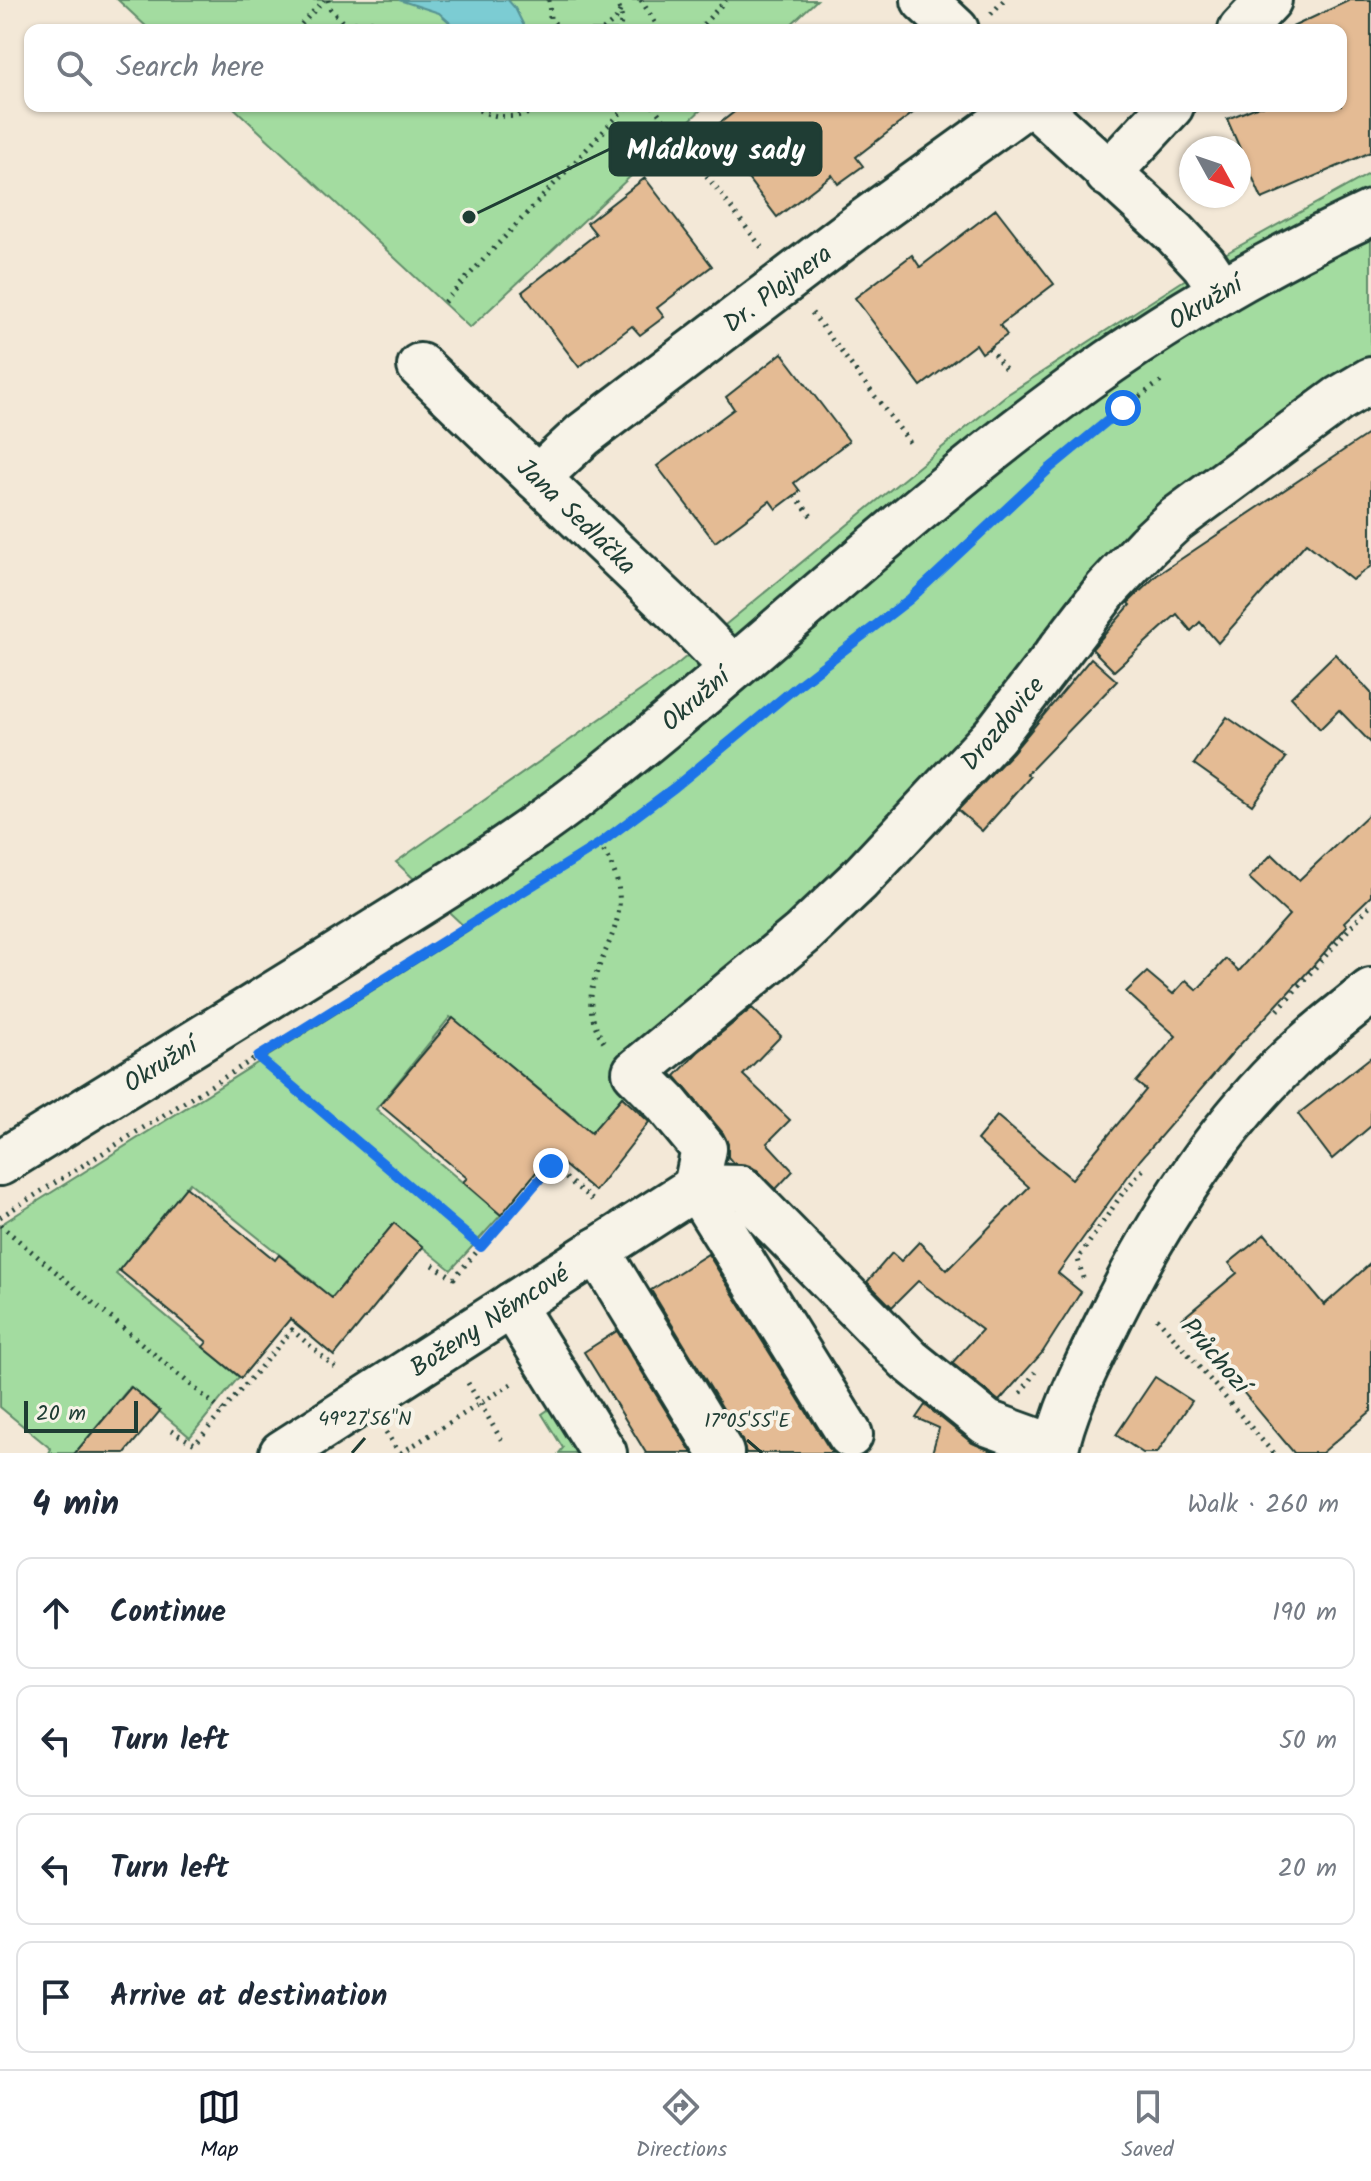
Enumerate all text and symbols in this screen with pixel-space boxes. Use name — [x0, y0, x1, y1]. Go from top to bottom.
search box — [24, 24, 1347, 112]
text: Search here — [116, 44, 264, 92]
icon: search — [52, 46, 96, 90]
callout: Mládkovy sady — [610, 123, 821, 175]
text: Mládkovy sady — [627, 129, 806, 174]
north arrow — [1179, 136, 1251, 208]
street label: Dr. Plajnera — [715, 234, 842, 345]
street label: Okružní — [1161, 263, 1255, 342]
route start — [1105, 390, 1141, 426]
street label: Jana Sedláčka — [506, 449, 646, 586]
street label: Okružní — [652, 656, 743, 743]
street label: Drozdovice — [951, 667, 1056, 781]
street label: Okružní — [116, 1025, 210, 1105]
route end — [533, 1148, 569, 1184]
street label: Boženy Němcové — [402, 1253, 580, 1389]
street label: Průchozí — [1169, 1309, 1262, 1407]
scale bar — [24, 1397, 138, 1433]
text: 20 m — [36, 1397, 86, 1432]
text: 49°27'56"N — [318, 1404, 412, 1436]
text: 17°05'55"E — [704, 1406, 791, 1438]
text: 4 min — [32, 1478, 119, 1532]
text: Walk · 260 m — [1187, 1484, 1339, 1526]
text: Continue — [110, 1589, 226, 1637]
icon: ahead — [34, 1591, 78, 1635]
text: 190 m — [1272, 1592, 1337, 1634]
text: Turn left — [110, 1717, 229, 1765]
icon: left — [34, 1719, 78, 1763]
text: 50 m — [1279, 1720, 1337, 1762]
text: Turn left — [110, 1845, 229, 1893]
icon: left — [34, 1847, 78, 1891]
text: 20 m — [1278, 1848, 1337, 1890]
text: Arrive at destination — [110, 1973, 387, 2021]
icon: arrive — [34, 1975, 78, 2019]
tab: Map — [197, 2085, 241, 2168]
tab: Directions — [636, 2085, 727, 2168]
tab: Saved — [1122, 2085, 1174, 2168]

